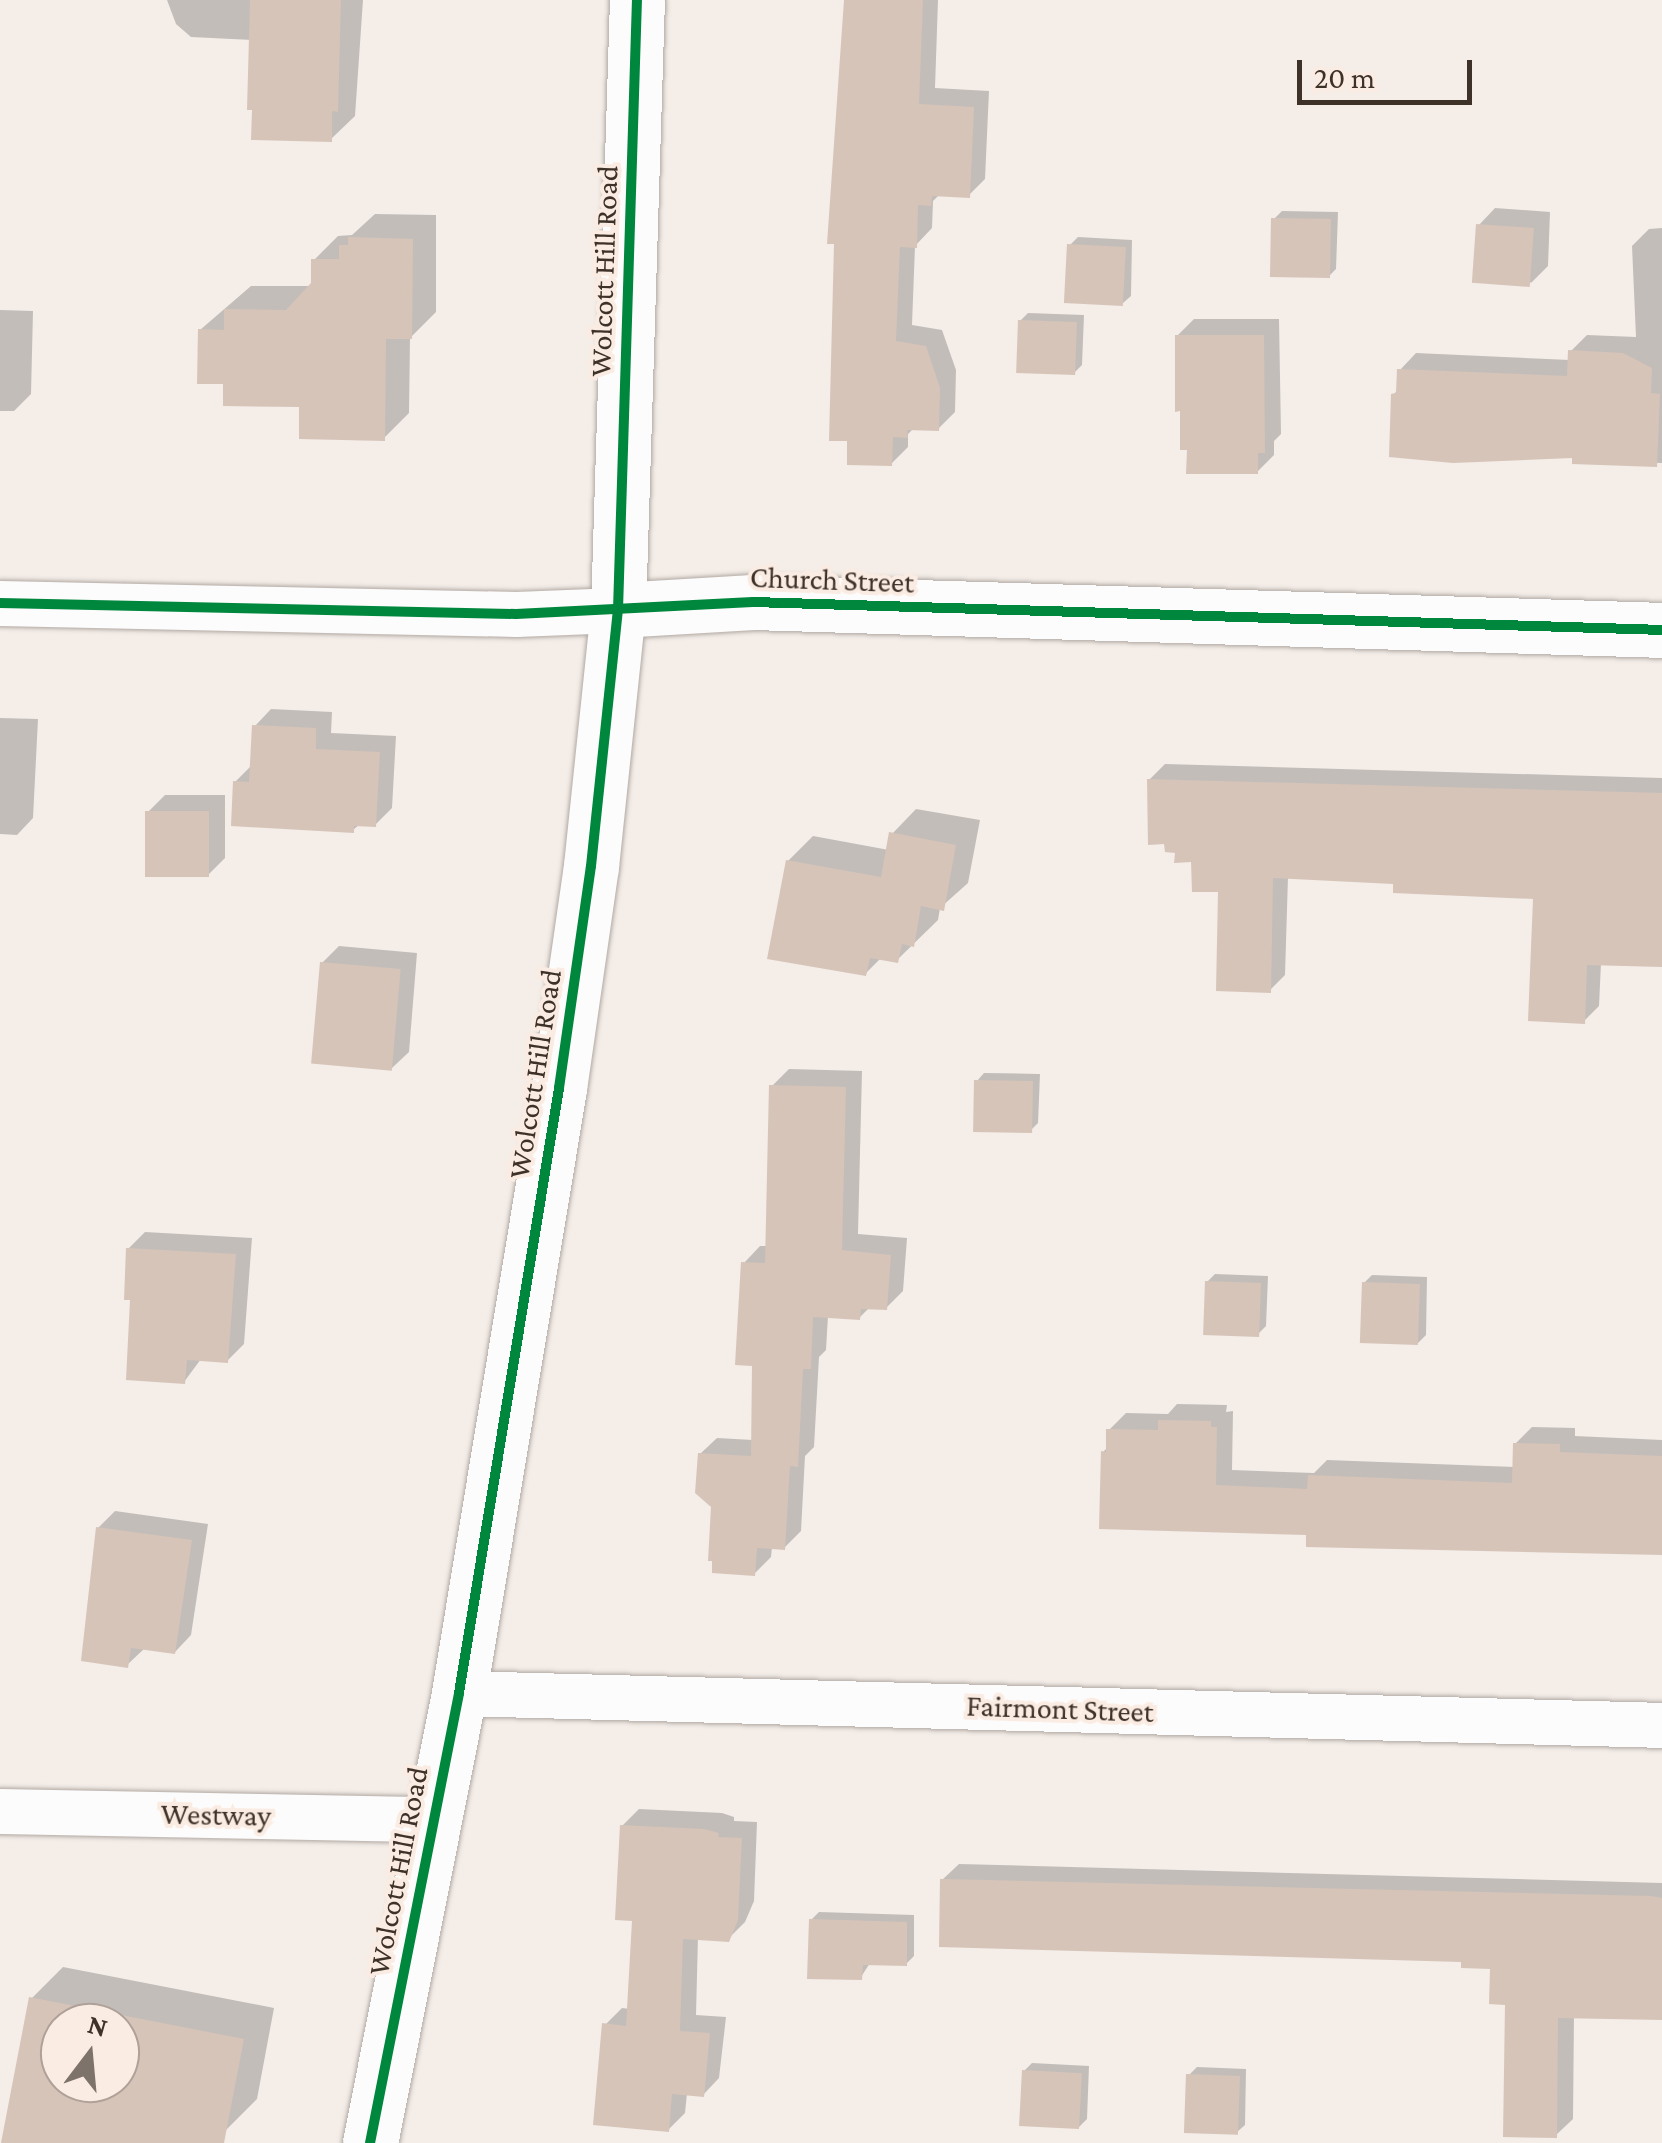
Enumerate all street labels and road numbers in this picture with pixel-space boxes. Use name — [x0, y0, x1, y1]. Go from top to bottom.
street label: Wolcott Hill Road — [582, 165, 626, 377]
street label: Church Street — [749, 559, 915, 601]
street label: Wolcott Hill Road — [501, 967, 569, 1181]
street label: Fairmont Street — [966, 1688, 1154, 1730]
street label: Wolcott Hill Road — [360, 1764, 436, 1978]
street label: Westway — [160, 1796, 272, 1834]

